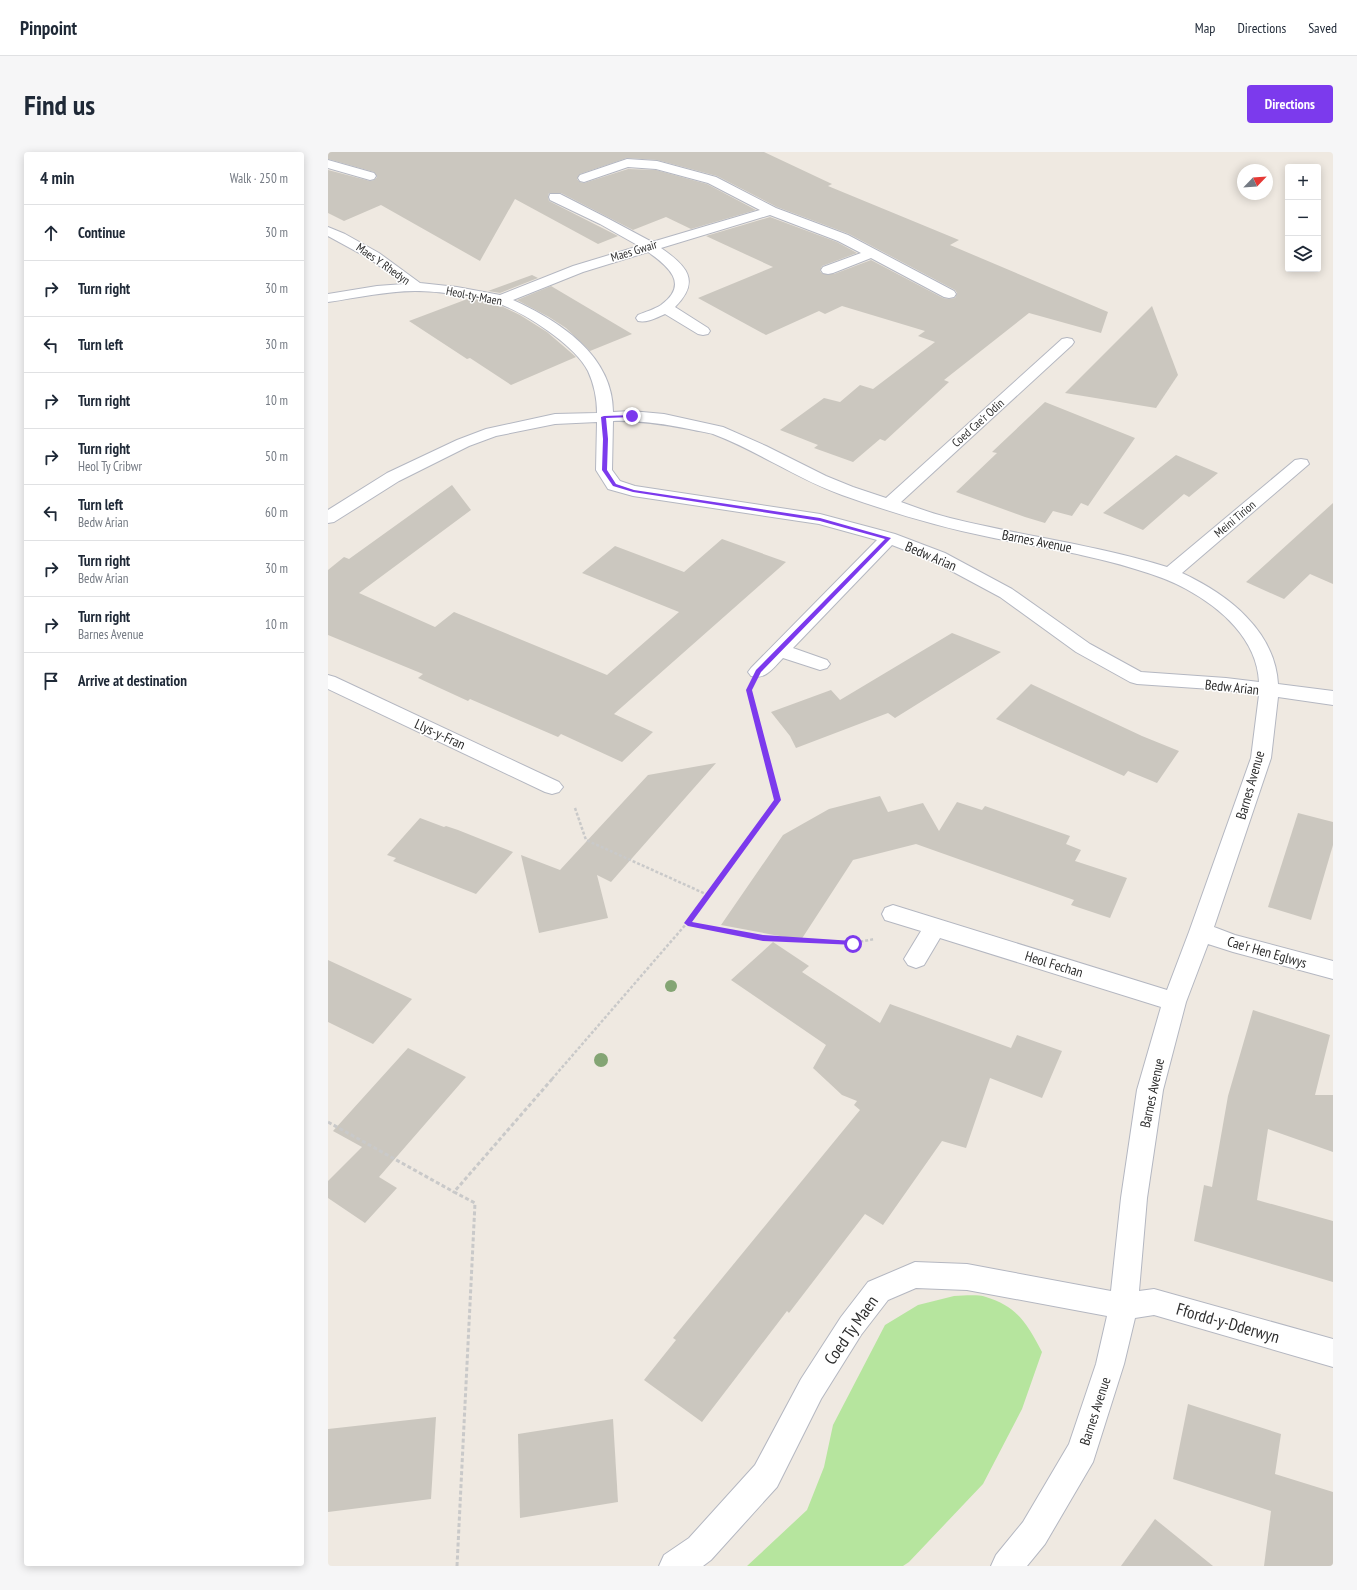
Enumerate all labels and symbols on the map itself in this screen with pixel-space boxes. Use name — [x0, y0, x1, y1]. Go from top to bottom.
north arrow — [1237, 164, 1273, 200]
street label: Maes Gwair — [609, 236, 660, 265]
street label: Maes Y Rhedyn — [353, 240, 413, 288]
street label: Heol-ty-Maen — [445, 283, 503, 308]
street label: Coed Cae'r Odin — [948, 395, 1007, 450]
route end — [623, 407, 641, 425]
street label: Meini Tirion — [1211, 497, 1259, 540]
street label: Barnes Avenue — [1001, 525, 1074, 557]
street label: Bedw Arian — [903, 537, 959, 575]
street label: Bedw Arian — [1204, 675, 1260, 699]
street label: Llys-y-Fran — [412, 714, 468, 754]
street label: Barnes Avenue — [1232, 748, 1268, 821]
street label: Cae'r Hen Eglwys — [1225, 932, 1309, 972]
route start — [844, 935, 862, 953]
street label: Heol Fechan — [1023, 947, 1085, 981]
street label: Barnes Avenue — [1136, 1056, 1168, 1129]
street label: Coed Ty Maen — [819, 1291, 883, 1369]
street label: Ffordd-y-Dderwyn — [1174, 1298, 1282, 1348]
street label: Barnes Avenue — [1076, 1374, 1115, 1447]

